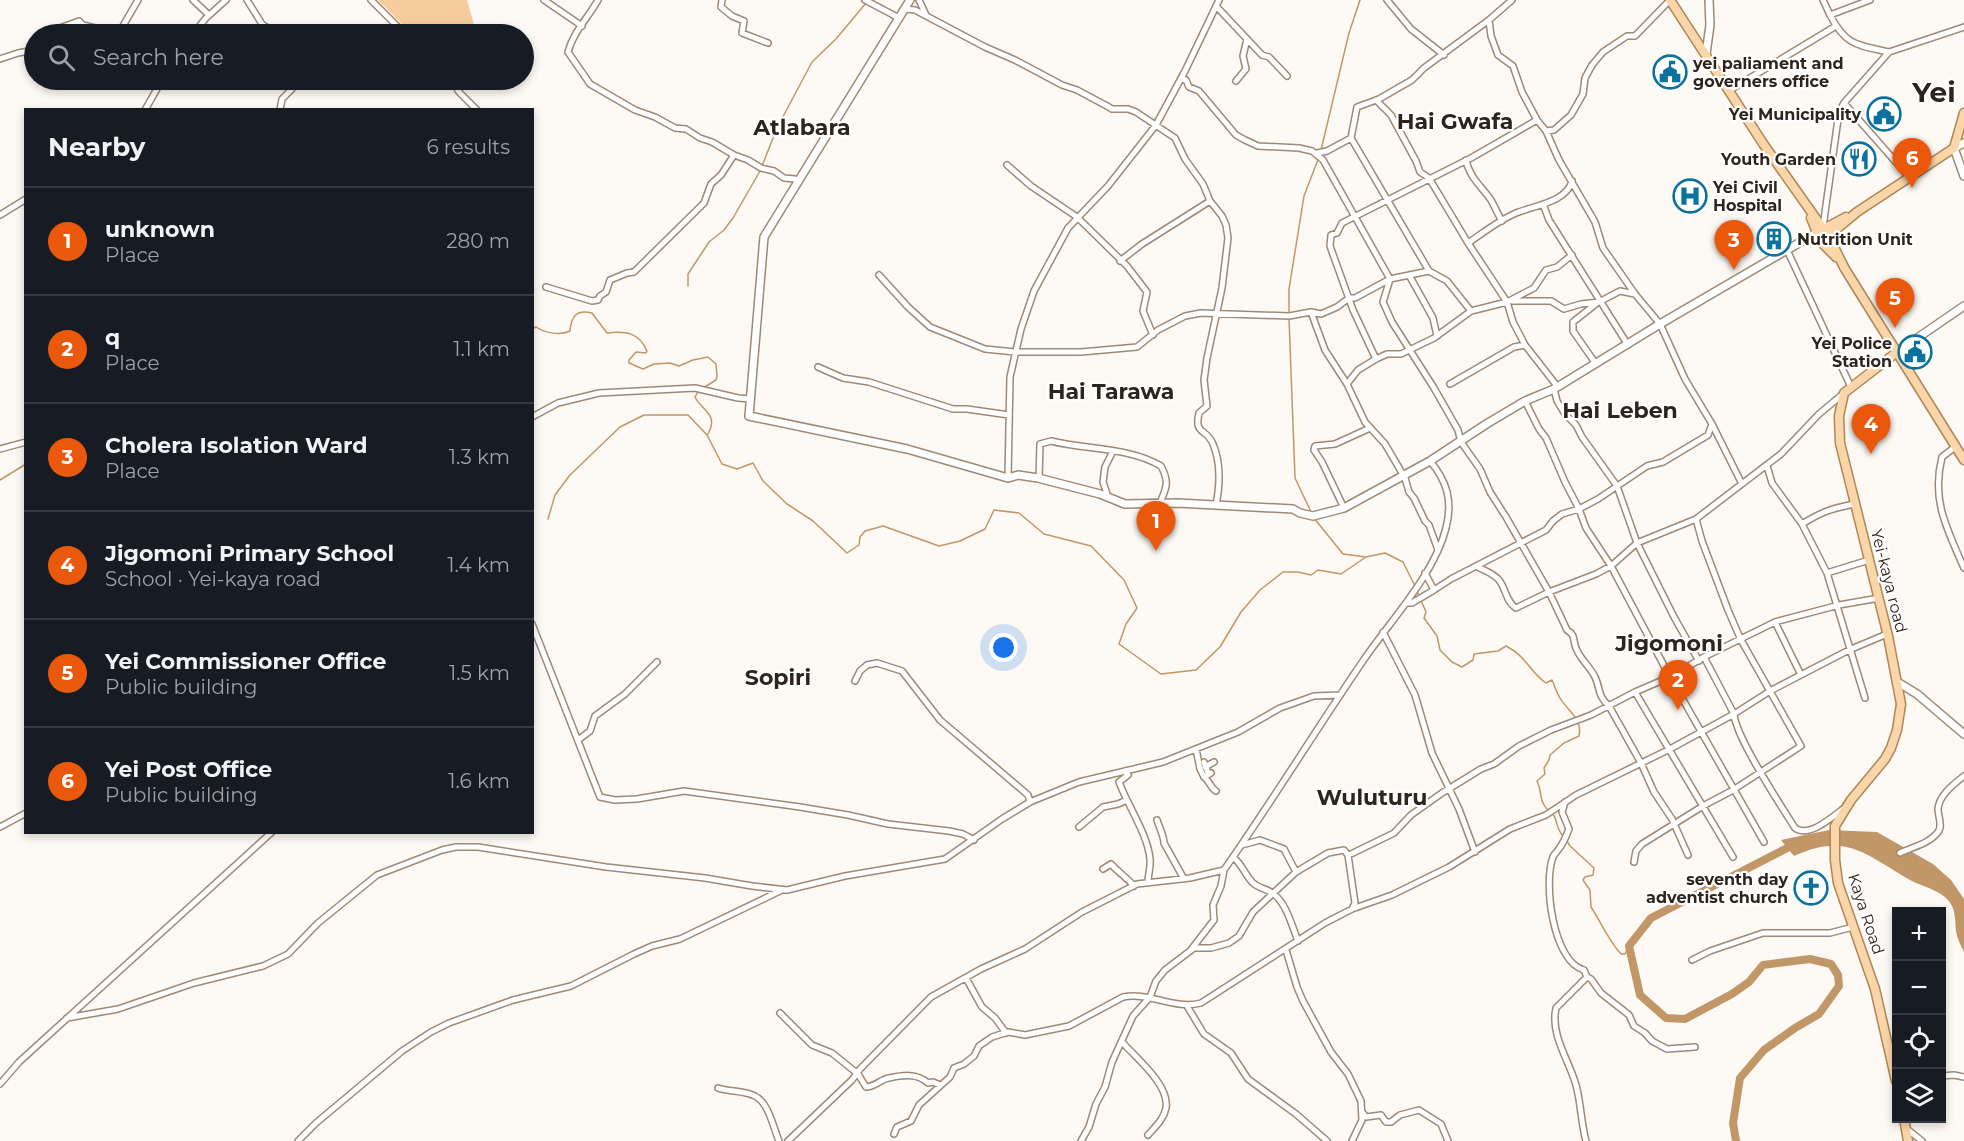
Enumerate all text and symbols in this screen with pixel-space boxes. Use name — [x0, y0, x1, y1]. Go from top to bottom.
search box — [24, 24, 534, 90]
icon: search — [45, 41, 78, 74]
text: Search here — [93, 44, 224, 71]
public building icon: yei paliament and governers office — [1652, 54, 1688, 90]
place label: yei paliament and governers office — [1692, 54, 1844, 91]
district label: Yei — [1911, 75, 1956, 109]
public building icon: Yei Municipality — [1866, 96, 1902, 132]
place label: Yei Municipality — [1728, 105, 1861, 124]
district label: Hai Gwafa — [1397, 108, 1513, 135]
district label: Atlabara — [752, 114, 851, 141]
text: Nearby — [48, 131, 145, 163]
text: 6 results — [426, 135, 510, 159]
pin: 6 — [1892, 138, 1932, 188]
restaurant icon: Youth Garden — [1841, 141, 1877, 177]
place label: Youth Garden — [1720, 150, 1836, 169]
hospital icon: Yei Civil Hospital — [1672, 178, 1708, 214]
place label: Yei Civil Hospital — [1712, 178, 1782, 215]
text: unknown — [105, 216, 215, 243]
pin: 3 — [1714, 220, 1754, 270]
building icon: Nutrition Unit — [1756, 221, 1792, 257]
text: 1 — [64, 229, 71, 253]
text: 280 m — [446, 229, 510, 253]
place label: Nutrition Unit — [1797, 230, 1913, 249]
text: Place — [105, 243, 160, 267]
pin: 5 — [1876, 278, 1914, 328]
text: q — [105, 324, 120, 351]
place label: Yei Police Station — [1811, 334, 1892, 371]
public building icon: Yei Police Station — [1897, 334, 1933, 370]
text: 2 — [62, 337, 73, 361]
text: 1.1 km — [453, 337, 510, 361]
text: Place — [105, 351, 160, 375]
district label: Hai Tarawa — [1048, 378, 1174, 405]
district label: Hai Leben — [1562, 397, 1678, 424]
pin: 4 — [1852, 404, 1890, 454]
text: Cholera Isolation Ward — [105, 432, 368, 459]
text: 3 — [62, 445, 73, 469]
text: 1.3 km — [449, 445, 510, 469]
text: Place — [105, 459, 160, 483]
pin: 1 — [1136, 502, 1176, 551]
street label: Yei-kaya road — [1867, 527, 1911, 635]
text: Jigomoni Primary School — [105, 540, 394, 567]
text: 4 — [61, 553, 74, 577]
text: 1.4 km — [447, 553, 510, 577]
text: School · Yei-kaya road — [105, 567, 321, 591]
district label: Jigomoni — [1614, 630, 1723, 657]
your location — [989, 633, 1018, 662]
text: Yei Commissioner Office — [105, 648, 386, 675]
pin: 2 — [1658, 660, 1698, 710]
text: 5 — [62, 661, 73, 685]
text: 1.5 km — [449, 661, 510, 685]
district label: Sopiri — [745, 664, 811, 691]
text: Public building — [105, 675, 258, 699]
text: Yei Post Office — [105, 756, 272, 783]
text: 6 — [61, 769, 74, 793]
text: 1.6 km — [448, 769, 510, 793]
text: Public building — [105, 783, 258, 807]
district label: Wuluturu — [1317, 784, 1428, 811]
place label: seventh day adventist church — [1646, 870, 1788, 907]
church icon: seventh day adventist church — [1793, 870, 1829, 906]
street label: Kaya Road — [1844, 871, 1888, 957]
map controls — [1892, 907, 1946, 1123]
button: + — [1892, 907, 1946, 961]
button: − — [1892, 961, 1946, 1015]
button: locate — [1892, 1015, 1946, 1069]
button: layers — [1892, 1069, 1946, 1123]

